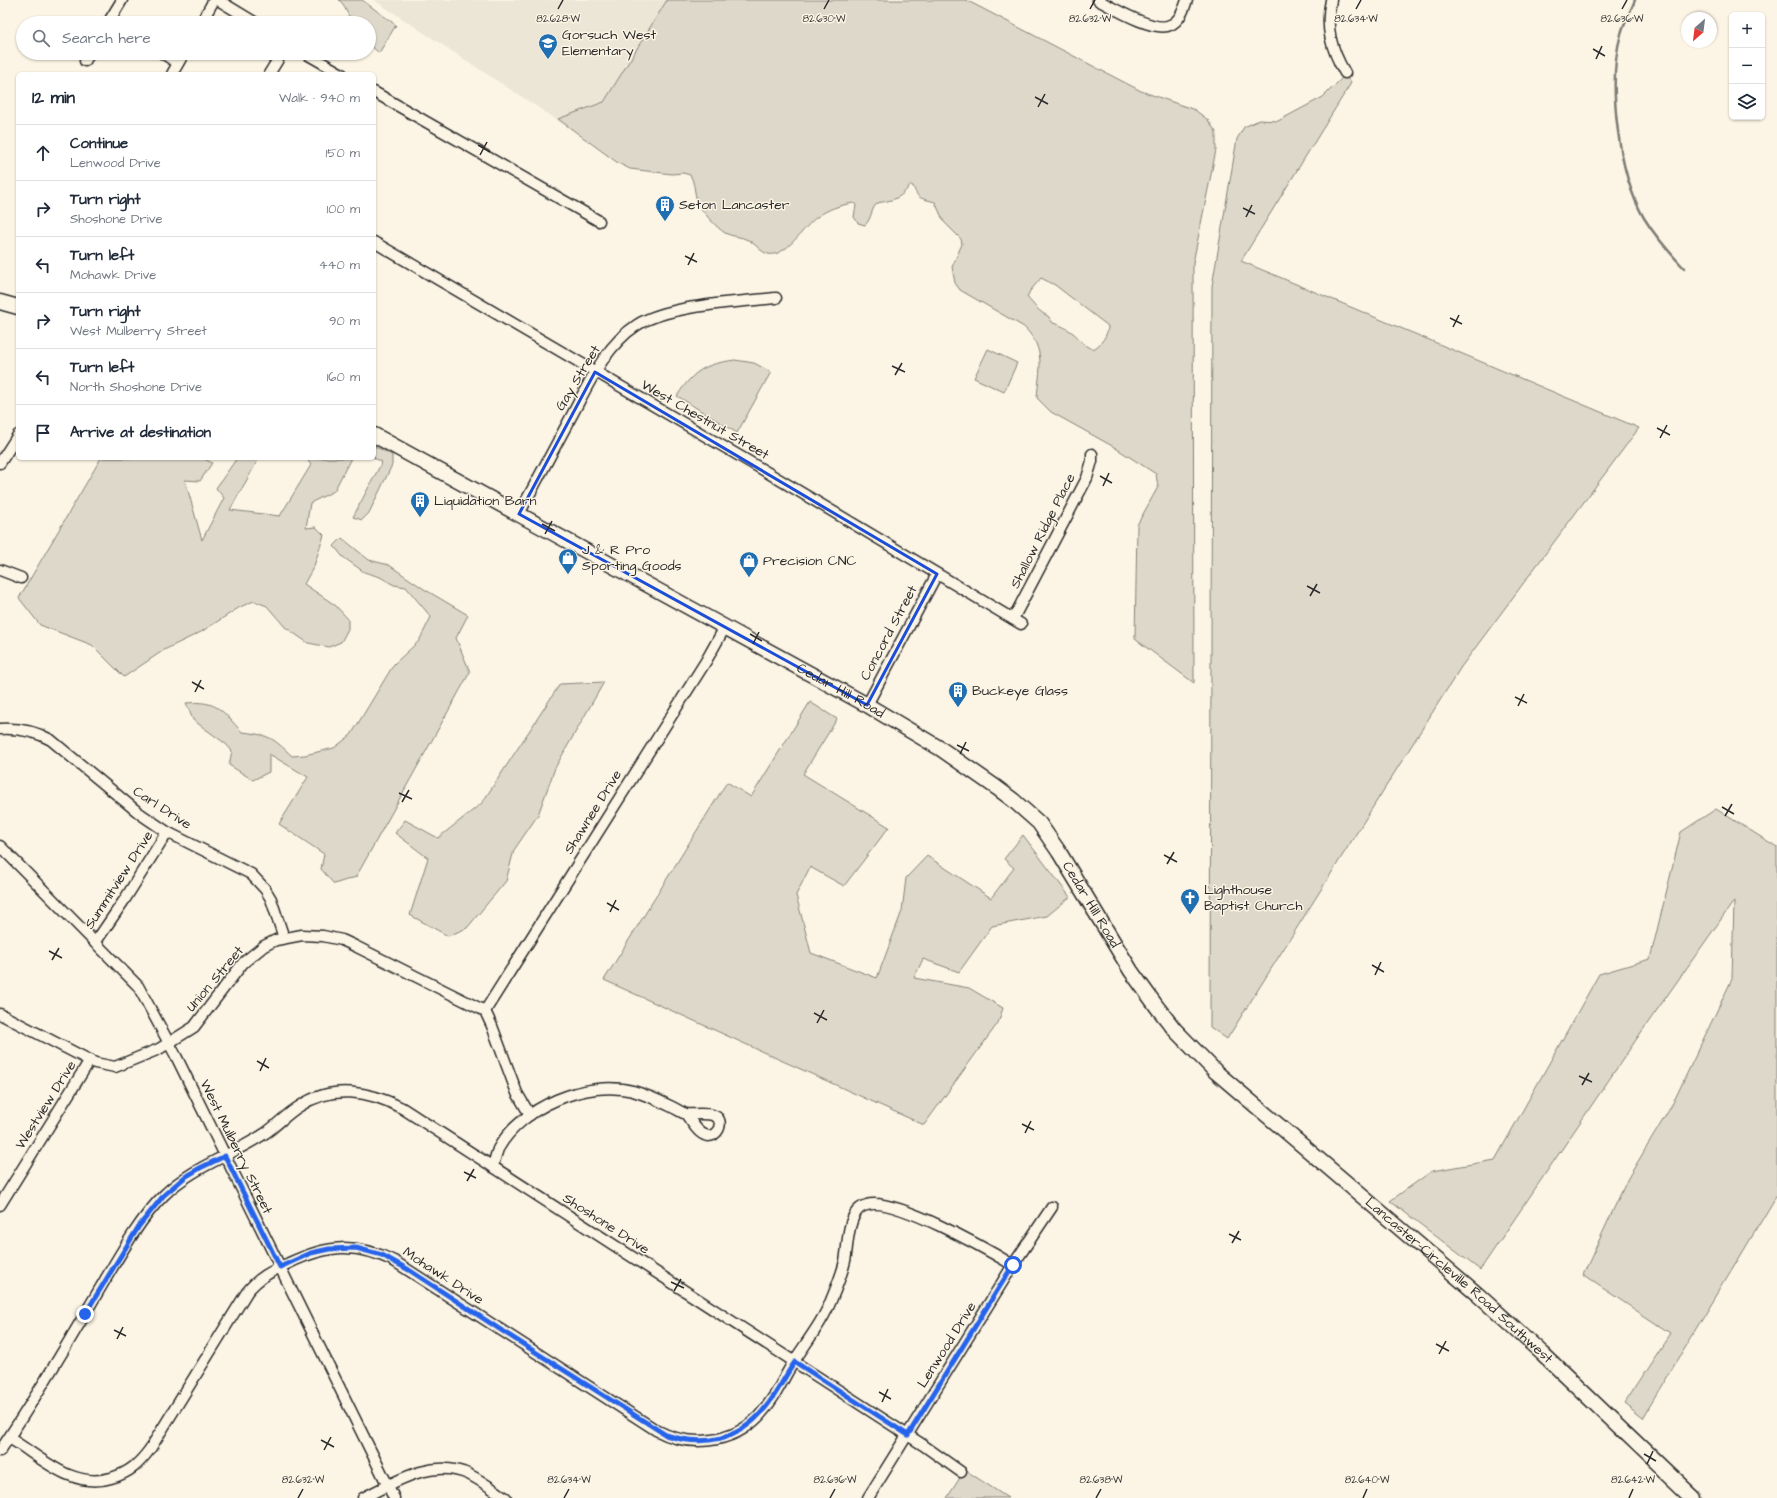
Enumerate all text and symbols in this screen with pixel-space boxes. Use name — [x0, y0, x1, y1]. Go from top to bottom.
text: 82.628°W — [536, 12, 580, 26]
text: 82.630°W — [803, 12, 846, 26]
text: 82.632°W — [1069, 12, 1112, 26]
text: 82.634°W — [1334, 12, 1378, 26]
text: 82.636°W — [1601, 12, 1644, 26]
north arrow — [1681, 12, 1717, 48]
map controls — [1729, 12, 1765, 120]
button: + — [1729, 12, 1765, 48]
search box — [16, 16, 376, 60]
place label: Gorsuch West Elementary — [562, 25, 657, 61]
icon: search — [30, 27, 52, 49]
text: Search here — [62, 28, 151, 49]
school or university icon: Gorsuch West Elementary — [537, 32, 559, 60]
button: − — [1729, 48, 1765, 84]
button: layers — [1729, 84, 1765, 120]
text: 12 min — [32, 86, 75, 110]
text: Walk · 940 m — [279, 89, 360, 107]
text: Continue — [70, 133, 128, 154]
icon: ahead — [32, 142, 54, 164]
text: 150 m — [326, 144, 360, 162]
text: Lenwood Drive — [70, 154, 161, 172]
text: Turn right — [70, 189, 141, 210]
building icon: Seton Lancaster — [654, 194, 676, 222]
place label: Seton Lancaster — [679, 195, 790, 215]
icon: right — [32, 198, 54, 220]
text: 100 m — [327, 200, 360, 218]
text: Shoshone Drive — [70, 210, 162, 228]
text: Turn left — [70, 245, 134, 266]
icon: left — [32, 254, 54, 276]
text: 440 m — [319, 256, 360, 274]
text: Mohawk Drive — [70, 266, 156, 284]
text: Turn right — [70, 301, 141, 322]
icon: right — [32, 310, 54, 332]
text: 90 m — [329, 312, 360, 330]
text: West Mulberry Street — [70, 322, 207, 340]
street label: Gay Street — [551, 341, 606, 415]
text: Turn left — [70, 357, 134, 378]
icon: left — [32, 366, 54, 388]
text: 160 m — [327, 368, 360, 386]
street label: West Chestnut Street — [637, 375, 773, 465]
text: North Shoshone Drive — [70, 378, 202, 396]
icon: arrive — [32, 422, 54, 444]
text: Arrive at destination — [70, 422, 211, 443]
street label: Shallow Ridge Place — [1005, 470, 1081, 592]
building icon: Liquidation Barn — [409, 490, 431, 518]
place label: Liquidation Barn — [434, 491, 537, 511]
place label: J & R Pro Sporting Goods — [582, 540, 682, 576]
shop icon: J & R Pro Sporting Goods — [557, 547, 579, 575]
shop icon: Precision CNC — [738, 550, 760, 578]
place label: Precision CNC — [763, 551, 857, 571]
street label: Concord Street — [855, 582, 923, 684]
street label: Cedar Hill Road — [793, 658, 888, 723]
building icon: Buckeye Glass — [947, 680, 969, 708]
place label: Buckeye Glass — [972, 681, 1068, 701]
street label: Shawnee Drive — [559, 766, 627, 858]
street label: Carl Drive — [129, 782, 196, 835]
street label: Summitview Drive — [80, 827, 158, 933]
street label: Cedar Hill Road — [1057, 858, 1125, 952]
place label: Lighthouse Baptist Church — [1204, 880, 1302, 916]
church icon: Lighthouse Baptist Church — [1179, 887, 1201, 915]
street label: Union Street — [181, 941, 249, 1016]
street label: Westview Drive — [11, 1056, 81, 1153]
street label: West Mulberry Street — [195, 1076, 277, 1218]
street label: Shoshone Drive — [559, 1188, 654, 1260]
street label: Lancaster-Circleville Road Southwest — [1361, 1193, 1558, 1368]
street label: Mohawk Drive — [399, 1242, 488, 1310]
route start — [1004, 1256, 1022, 1274]
street label: Lenwood Drive — [913, 1298, 982, 1392]
route end — [76, 1305, 94, 1323]
text: 82.632°W — [282, 1473, 325, 1487]
text: 82.634°W — [547, 1473, 591, 1487]
text: 82.636°W — [814, 1473, 857, 1487]
text: 82.638°W — [1079, 1473, 1123, 1487]
text: 82.640°W — [1345, 1473, 1390, 1487]
text: 82.642°W — [1611, 1473, 1656, 1487]

